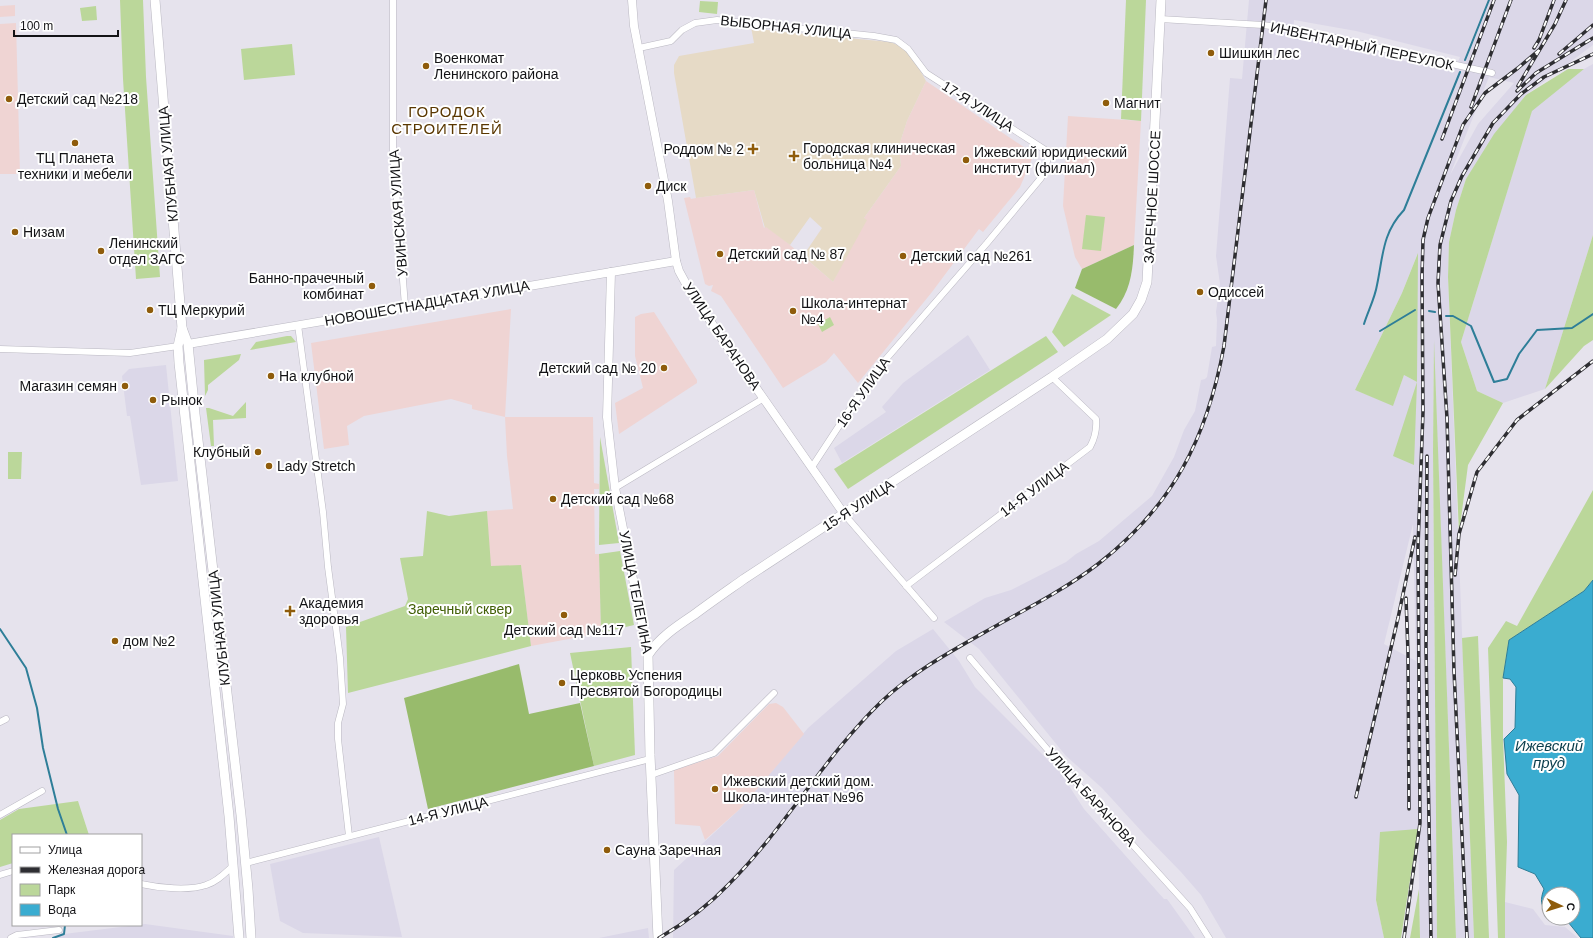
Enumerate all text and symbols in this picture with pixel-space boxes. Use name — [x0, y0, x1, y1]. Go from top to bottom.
scale bar — [14, 12, 118, 38]
street label: ВЫБОРНАЯ УЛИЦА — [720, 12, 853, 42]
street label: ИНВЕНТАРНЫЙ ПЕРЕУЛОК — [1269, 18, 1456, 73]
text: 100 m — [20, 19, 53, 33]
place label: Шишкин лес — [1219, 45, 1299, 61]
marker: Шишкин лес — [1206, 48, 1216, 58]
place label: Военкомат Ленинского района — [434, 50, 559, 82]
marker: Военкомат Ленинского района — [421, 61, 431, 71]
street label: 17-Я УЛИЦА — [939, 78, 1017, 135]
place label: Детский сад №218 — [17, 91, 138, 107]
marker: Детский сад №218 — [4, 94, 14, 104]
place label: Магнит — [1114, 95, 1161, 111]
marker: Магнит — [1101, 98, 1111, 108]
district label: ГОРОДОК СТРОИТЕЛЕЙ — [391, 103, 503, 137]
street label: КЛУБНАЯ УЛИЦА — [155, 105, 181, 223]
street label: ЗАРЕЧНОЕ ШОССЕ — [1141, 130, 1163, 264]
marker: ТЦ Планета техники и мебели — [70, 138, 80, 148]
place label: Городская клиническая больница №4 — [803, 140, 955, 172]
place label: Роддом № 2 — [663, 141, 744, 157]
marker: Роддом № 2 — [747, 143, 759, 155]
place label: Ижевский юридический институт (филиал) — [974, 144, 1127, 176]
street label: УВИНСКАЯ УЛИЦА — [386, 148, 410, 277]
place label: ТЦ Планета техники и мебели — [18, 150, 132, 182]
marker: Городская клиническая больница №4 — [788, 150, 800, 162]
marker: Ижевский юридический институт (филиал) — [961, 155, 971, 165]
place label: Диск — [656, 178, 687, 194]
marker: Диск — [643, 181, 653, 191]
place label: Низам — [23, 224, 65, 240]
marker: Низам — [10, 227, 20, 237]
place label: Ленинский отдел ЗАГС — [109, 235, 185, 267]
marker: Ленинский отдел ЗАГС — [96, 246, 106, 256]
place label: Детский сад № 87 — [728, 246, 845, 262]
place label: Детский сад №261 — [911, 248, 1032, 264]
marker: Детский сад № 87 — [715, 249, 725, 259]
marker: Детский сад №261 — [898, 251, 908, 261]
place label: Банно-прачечный комбинат — [249, 270, 365, 302]
street label: НОВОШЕСТНАДЦАТАЯ УЛИЦА — [323, 277, 531, 329]
street label: УЛИЦА БАРАНОВА — [680, 279, 764, 393]
marker: Банно-прачечный комбинат — [367, 281, 377, 291]
place label: Одиссей — [1208, 284, 1264, 300]
marker: Одиссей — [1195, 287, 1205, 297]
place label: Школа-интернат №4 — [801, 295, 908, 327]
place label: ТЦ Меркурий — [158, 302, 245, 318]
marker: ТЦ Меркурий — [145, 305, 155, 315]
marker: Школа-интернат №4 — [788, 306, 798, 316]
street label: 16-Я УЛИЦА — [833, 353, 893, 430]
place label: Детский сад № 20 — [539, 360, 656, 376]
marker: Детский сад № 20 — [659, 363, 669, 373]
place label: На клубной — [279, 368, 354, 384]
marker: На клубной — [266, 371, 276, 381]
place label: Магазин семян — [19, 378, 117, 394]
marker: Магазин семян — [120, 381, 130, 391]
place label: Рынок — [161, 392, 203, 408]
marker: Рынок — [148, 395, 158, 405]
place label: Клубный — [193, 444, 250, 460]
marker: Клубный — [253, 447, 263, 457]
place label: Lady Stretch — [277, 458, 356, 474]
street label: 14-Я УЛИЦА — [997, 458, 1072, 520]
marker: Lady Stretch — [264, 461, 274, 471]
street label: 15-Я УЛИЦА — [819, 476, 897, 534]
place label: Детский сад №68 — [561, 491, 674, 507]
marker: Детский сад №68 — [548, 494, 558, 504]
street label: УЛИЦА ТЕЛЕГИНА — [616, 529, 656, 655]
street label: КЛУБНАЯ УЛИЦА — [205, 569, 233, 687]
place label: Академия здоровья — [299, 595, 364, 627]
park label: Заречный сквер — [408, 601, 512, 617]
marker: Академия здоровья — [284, 605, 296, 617]
marker: Детский сад №117 — [559, 610, 569, 620]
place label: Детский сад №117 — [504, 622, 624, 638]
place label: дом №2 — [123, 633, 175, 649]
marker: дом №2 — [110, 636, 120, 646]
place label: Церковь Успения Пресвятой Богородицы — [570, 667, 722, 699]
marker: Церковь Успения Пресвятой Богородицы — [557, 678, 567, 688]
water label: Ижевский пруд — [1515, 737, 1584, 771]
street label: УЛИЦА БАРАНОВА — [1043, 745, 1140, 850]
place label: Ижевский детский дом. Школа-интернат №96 — [723, 773, 874, 805]
marker: Ижевский детский дом. Школа-интернат №96 — [710, 784, 720, 794]
street label: 14-Я УЛИЦА — [406, 793, 490, 829]
legend — [12, 834, 142, 926]
place label: Сауна Заречная — [615, 842, 721, 858]
text: Улица — [48, 843, 82, 857]
marker: Сауна Заречная — [602, 845, 612, 855]
text: Железная дорога — [48, 863, 145, 877]
text: Парк — [48, 883, 76, 897]
north arrow — [1541, 886, 1581, 926]
text: С — [1565, 902, 1577, 911]
text: Вода — [48, 903, 76, 917]

